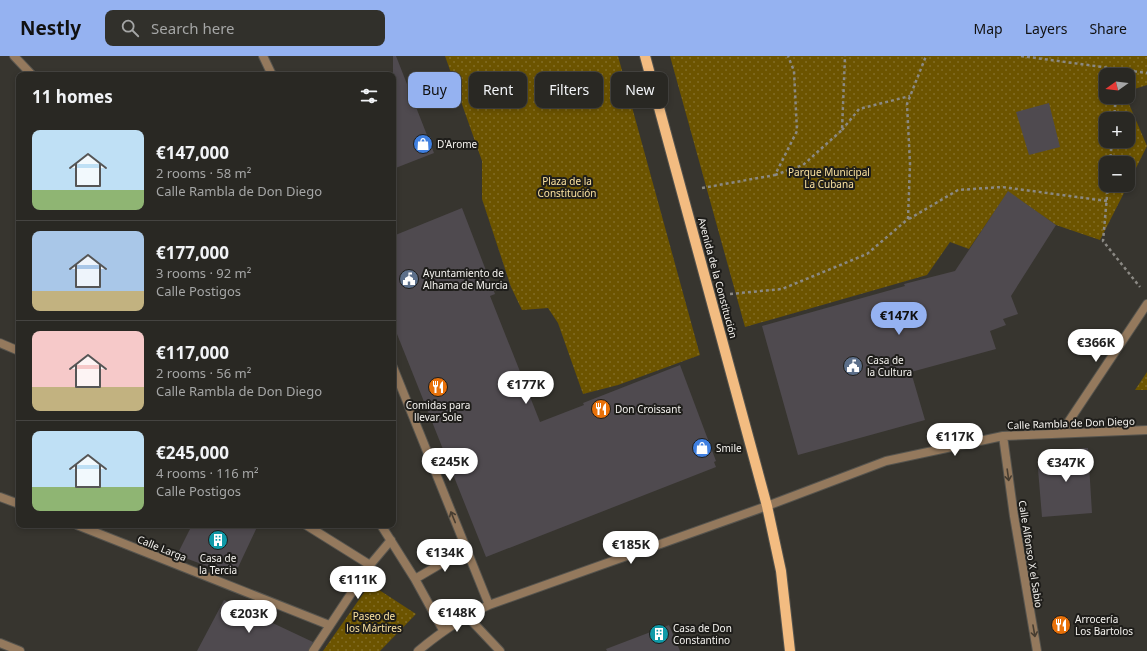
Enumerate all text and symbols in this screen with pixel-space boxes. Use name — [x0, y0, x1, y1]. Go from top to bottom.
search box — [105, 10, 385, 46]
text: Nestly — [20, 15, 81, 41]
icon: search — [119, 17, 141, 39]
text: Search here — [151, 18, 235, 38]
text: Map — [974, 19, 1003, 38]
text: Layers — [1025, 19, 1067, 38]
text: Share — [1089, 19, 1127, 38]
north arrow — [1099, 68, 1135, 104]
map controls — [1099, 68, 1135, 192]
chip: Buy — [408, 72, 461, 108]
chip: Rent — [469, 72, 527, 108]
chip: Filters — [535, 72, 603, 108]
chip: New — [611, 72, 668, 108]
text: 11 homes — [32, 85, 113, 108]
icon: filters — [358, 85, 380, 107]
button: + — [1099, 112, 1135, 148]
shop icon: D'Arome — [412, 133, 434, 155]
place label: D'Arome — [437, 137, 478, 151]
text: €147,000 — [156, 141, 229, 164]
icon: home — [64, 146, 112, 194]
button: − — [1099, 156, 1135, 192]
text: 2 rooms · 58 m² — [156, 164, 251, 182]
park label: Parque Municipal La Cubana — [788, 165, 870, 191]
park label: Plaza de la Constitución — [538, 174, 596, 200]
text: Calle Rambla de Don Diego — [156, 182, 322, 200]
street label: Avenida de la Constitución — [695, 216, 741, 340]
text: €177,000 — [156, 241, 229, 264]
icon: home — [64, 247, 112, 295]
text: 3 rooms · 92 m² — [156, 264, 251, 282]
place label: Ayuntamiento de Alhama de Murcia — [423, 266, 508, 292]
public building icon: Ayuntamiento de Alhama de Murcia — [398, 268, 420, 290]
text: Calle Postigos — [156, 282, 241, 300]
pin: €147K — [871, 302, 927, 336]
text: €147K — [880, 306, 918, 324]
pin: €366K — [1068, 329, 1124, 363]
text: €366K — [1077, 333, 1115, 351]
text: €117,000 — [156, 341, 229, 364]
icon: home — [64, 347, 112, 395]
place label: Casa de la Cultura — [867, 353, 912, 379]
public building icon: Casa de la Cultura — [842, 355, 864, 377]
text: 2 rooms · 56 m² — [156, 364, 251, 382]
pin: €177K — [498, 371, 554, 405]
text: €177K — [507, 375, 545, 393]
restaurant icon: Comidas para llevar Sole — [427, 376, 449, 398]
text: Calle Rambla de Don Diego — [156, 382, 322, 400]
place label: Comidas para llevar Sole — [406, 398, 470, 424]
restaurant icon: Don Croissant — [590, 398, 612, 420]
place label: Don Croissant — [615, 402, 681, 416]
street label: Calle Rambla de Don Diego — [1007, 414, 1135, 432]
pin: €117K — [927, 423, 983, 457]
text: €117K — [936, 427, 974, 445]
shop icon: Smile — [691, 437, 713, 459]
text: €245,000 — [156, 441, 229, 464]
place label: Smile — [716, 441, 742, 455]
icon: home — [64, 447, 112, 495]
pin: €245K — [422, 448, 478, 482]
pin: €347K — [1038, 449, 1094, 483]
text: €245K — [431, 452, 469, 470]
text: €347K — [1047, 453, 1085, 471]
text: 4 rooms · 116 m² — [156, 464, 259, 482]
one-way arrow — [1004, 468, 1012, 481]
text: Calle Postigos — [156, 482, 241, 500]
street label: Calle Alfonso X el Sabio — [1016, 499, 1046, 609]
one-way arrow — [449, 511, 457, 523]
building icon: Casa de la Tercia — [207, 529, 229, 551]
pin: €185K — [603, 531, 659, 565]
street label: Calle Larga — [135, 532, 189, 564]
text: €185K — [612, 535, 650, 553]
pin: €134K — [417, 539, 473, 573]
text: €134K — [426, 543, 464, 561]
place label: Casa de la Tercia — [199, 551, 237, 577]
pin: €111K — [330, 566, 386, 600]
text: €111K — [339, 570, 377, 588]
pin: €148K — [429, 599, 485, 633]
pin: €203K — [221, 600, 277, 634]
text: €148K — [438, 603, 476, 621]
text: €203K — [230, 604, 268, 622]
park label: Paseo de los Mártires — [346, 609, 402, 635]
place label: Arrocería Los Bartolos — [1075, 612, 1133, 638]
restaurant icon: Arrocería Los Bartolos — [1050, 614, 1072, 636]
place label: Casa de Don Constantino — [673, 621, 732, 647]
building icon: Casa de Don Constantino — [648, 623, 670, 645]
one-way arrow — [1030, 624, 1038, 637]

